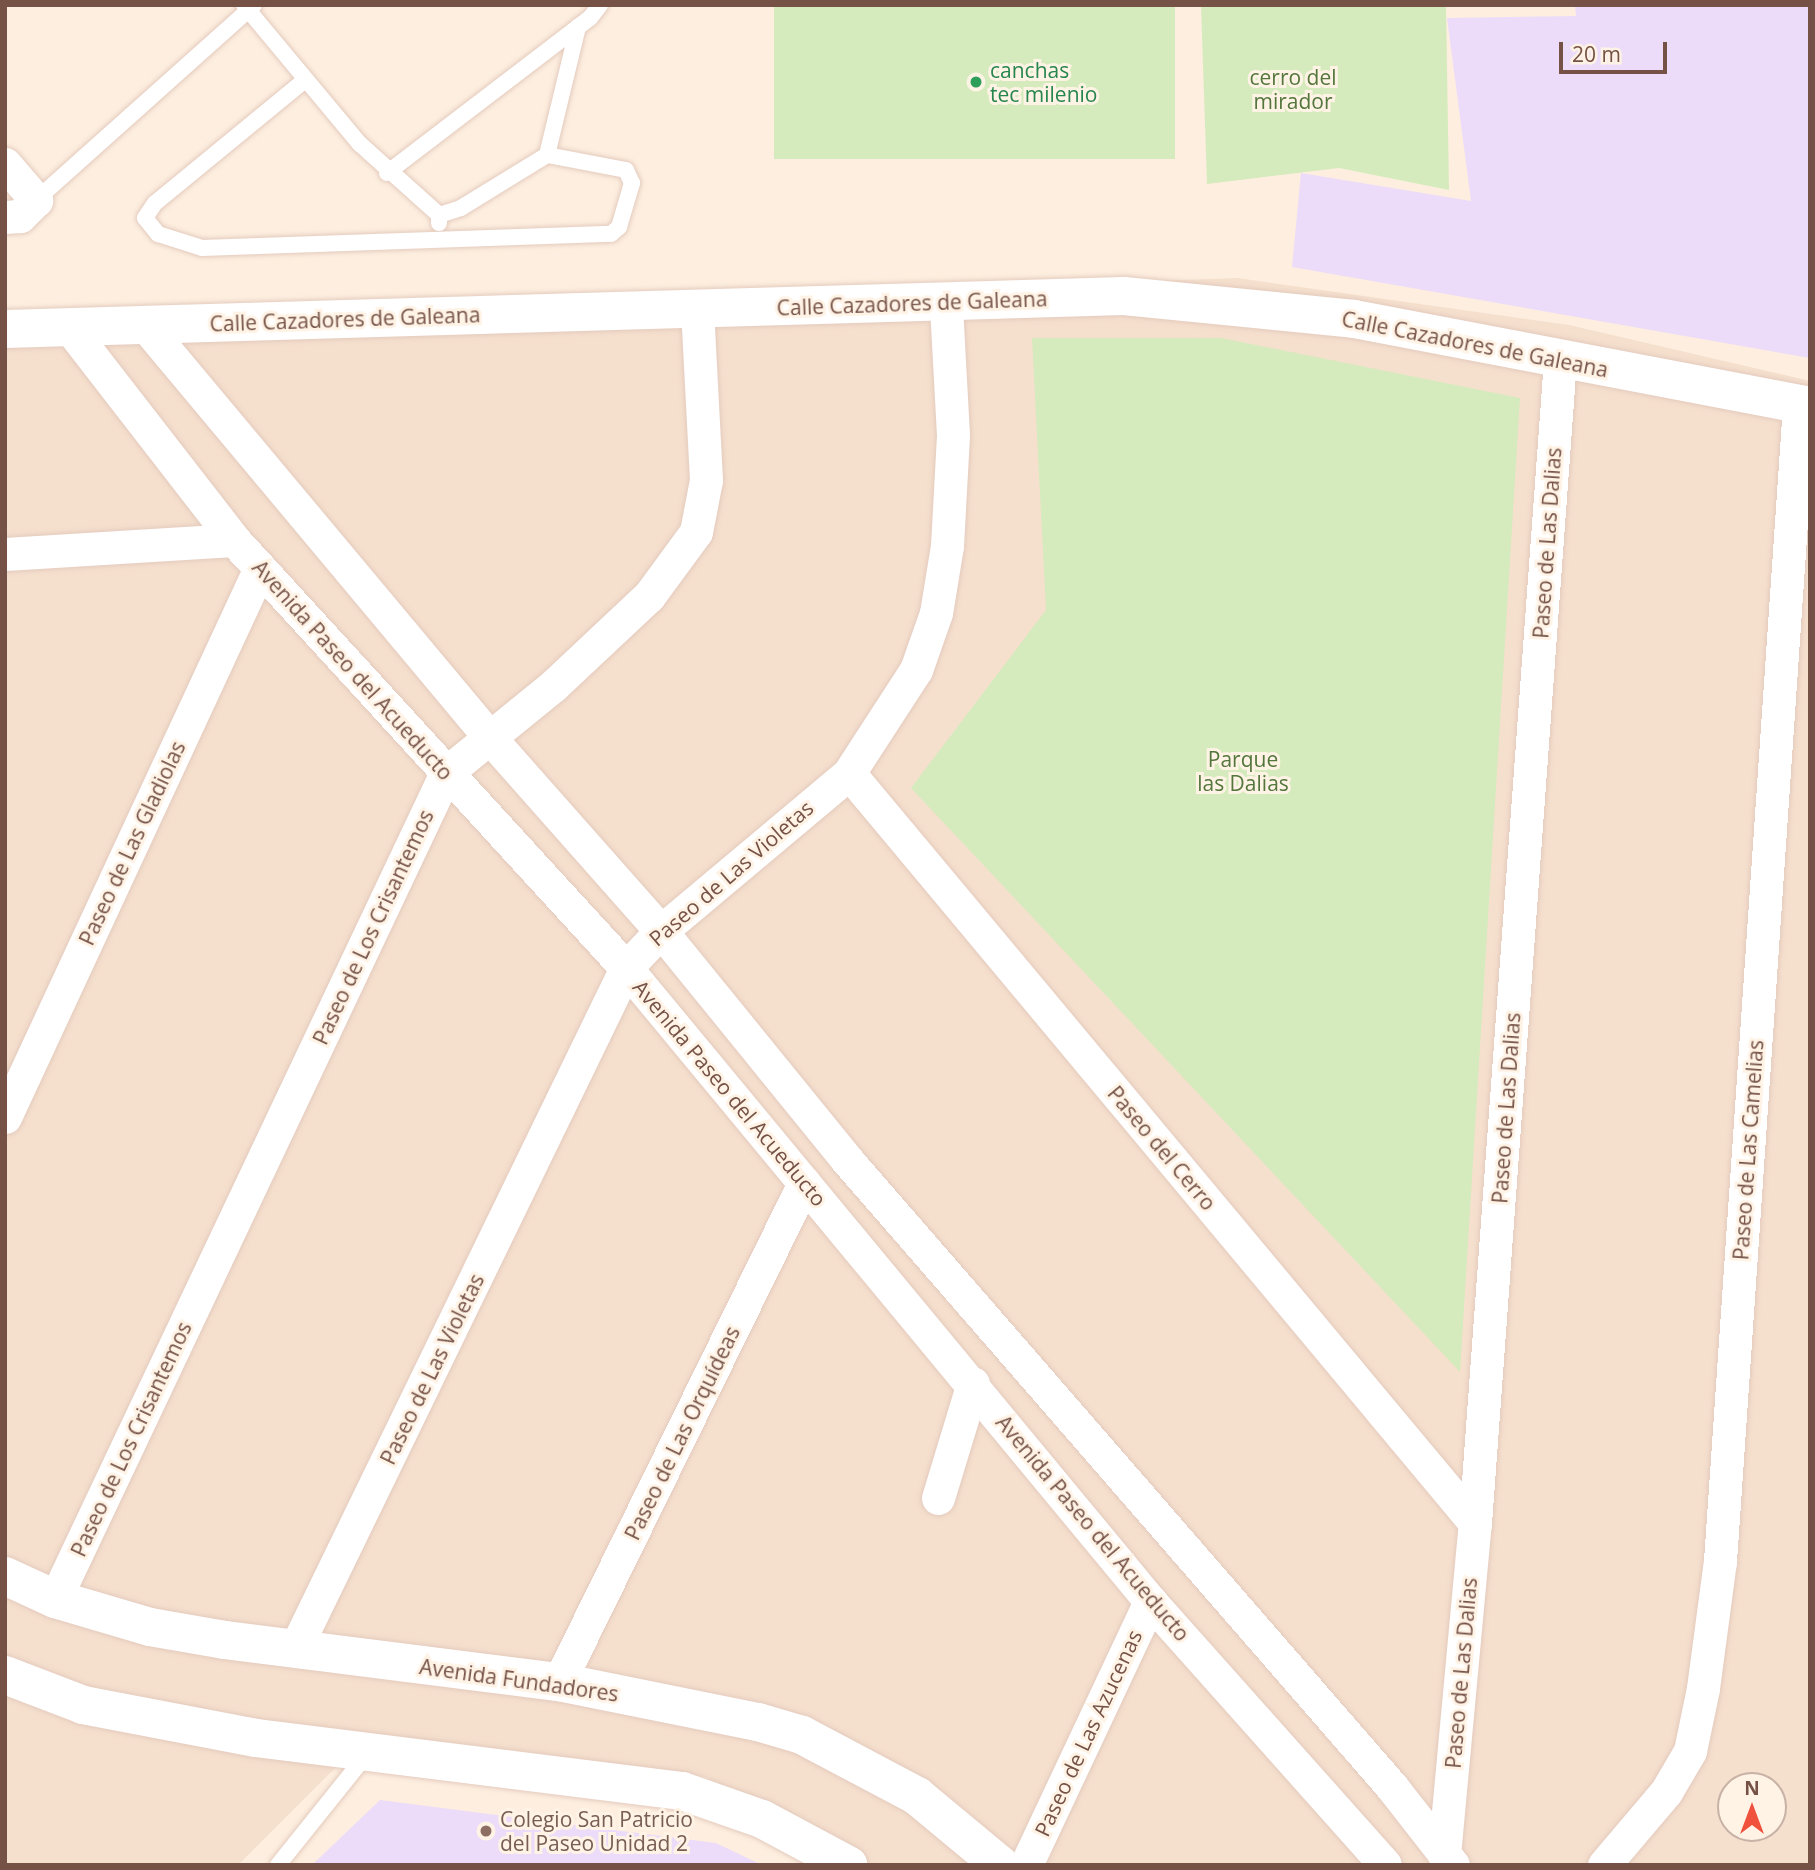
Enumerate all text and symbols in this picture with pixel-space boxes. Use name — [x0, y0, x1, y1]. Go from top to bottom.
scale bar — [1563, 28, 1672, 72]
text: 20 m — [1572, 40, 1621, 68]
place label: canchas tec milenio — [990, 57, 1097, 107]
park label: cerro del mirador — [1249, 64, 1337, 114]
marker: canchas tec milenio — [968, 74, 984, 90]
street label: Calle Cazadores de Galeana — [776, 286, 1048, 320]
street label: Calle Cazadores de Galeana — [209, 302, 481, 336]
street label: Calle Cazadores de Galeana — [1340, 306, 1610, 382]
street label: Paseo de Las Dalias — [1528, 447, 1566, 639]
street label: Avenida Paseo del Acueducto — [248, 555, 458, 785]
street label: Paseo de Las Gladiolas — [74, 737, 190, 949]
park label: Parque las Dalias — [1197, 746, 1289, 796]
street label: Paseo de Las Violetas — [644, 795, 818, 951]
street label: Paseo de Los Crisantemos — [307, 806, 439, 1048]
street label: Avenida Paseo del Acueducto — [628, 975, 832, 1211]
street label: Paseo de Las Dalias — [1487, 1012, 1525, 1204]
street label: Paseo de Las Camelias — [1728, 1039, 1768, 1261]
street label: Paseo del Cerro — [1103, 1081, 1221, 1215]
street label: Paseo de Las Violetas — [375, 1270, 489, 1468]
street label: Paseo de Los Crisantemos — [65, 1318, 197, 1560]
street label: Paseo de Las Orquídeas — [619, 1322, 745, 1544]
street label: Avenida Paseo del Acueducto — [991, 1410, 1195, 1646]
street label: Paseo de Las Dalias — [1440, 1576, 1482, 1770]
street label: Paseo de Las Azucenas — [1029, 1626, 1147, 1840]
street label: Avenida Fundadores — [418, 1654, 620, 1706]
north arrow — [1717, 1772, 1787, 1842]
text: N — [1744, 1775, 1760, 1801]
place label: Colegio San Patricio del Paseo Unidad 2 — [500, 1806, 693, 1856]
marker: Colegio San Patricio del Paseo Unidad 2 — [478, 1823, 494, 1839]

